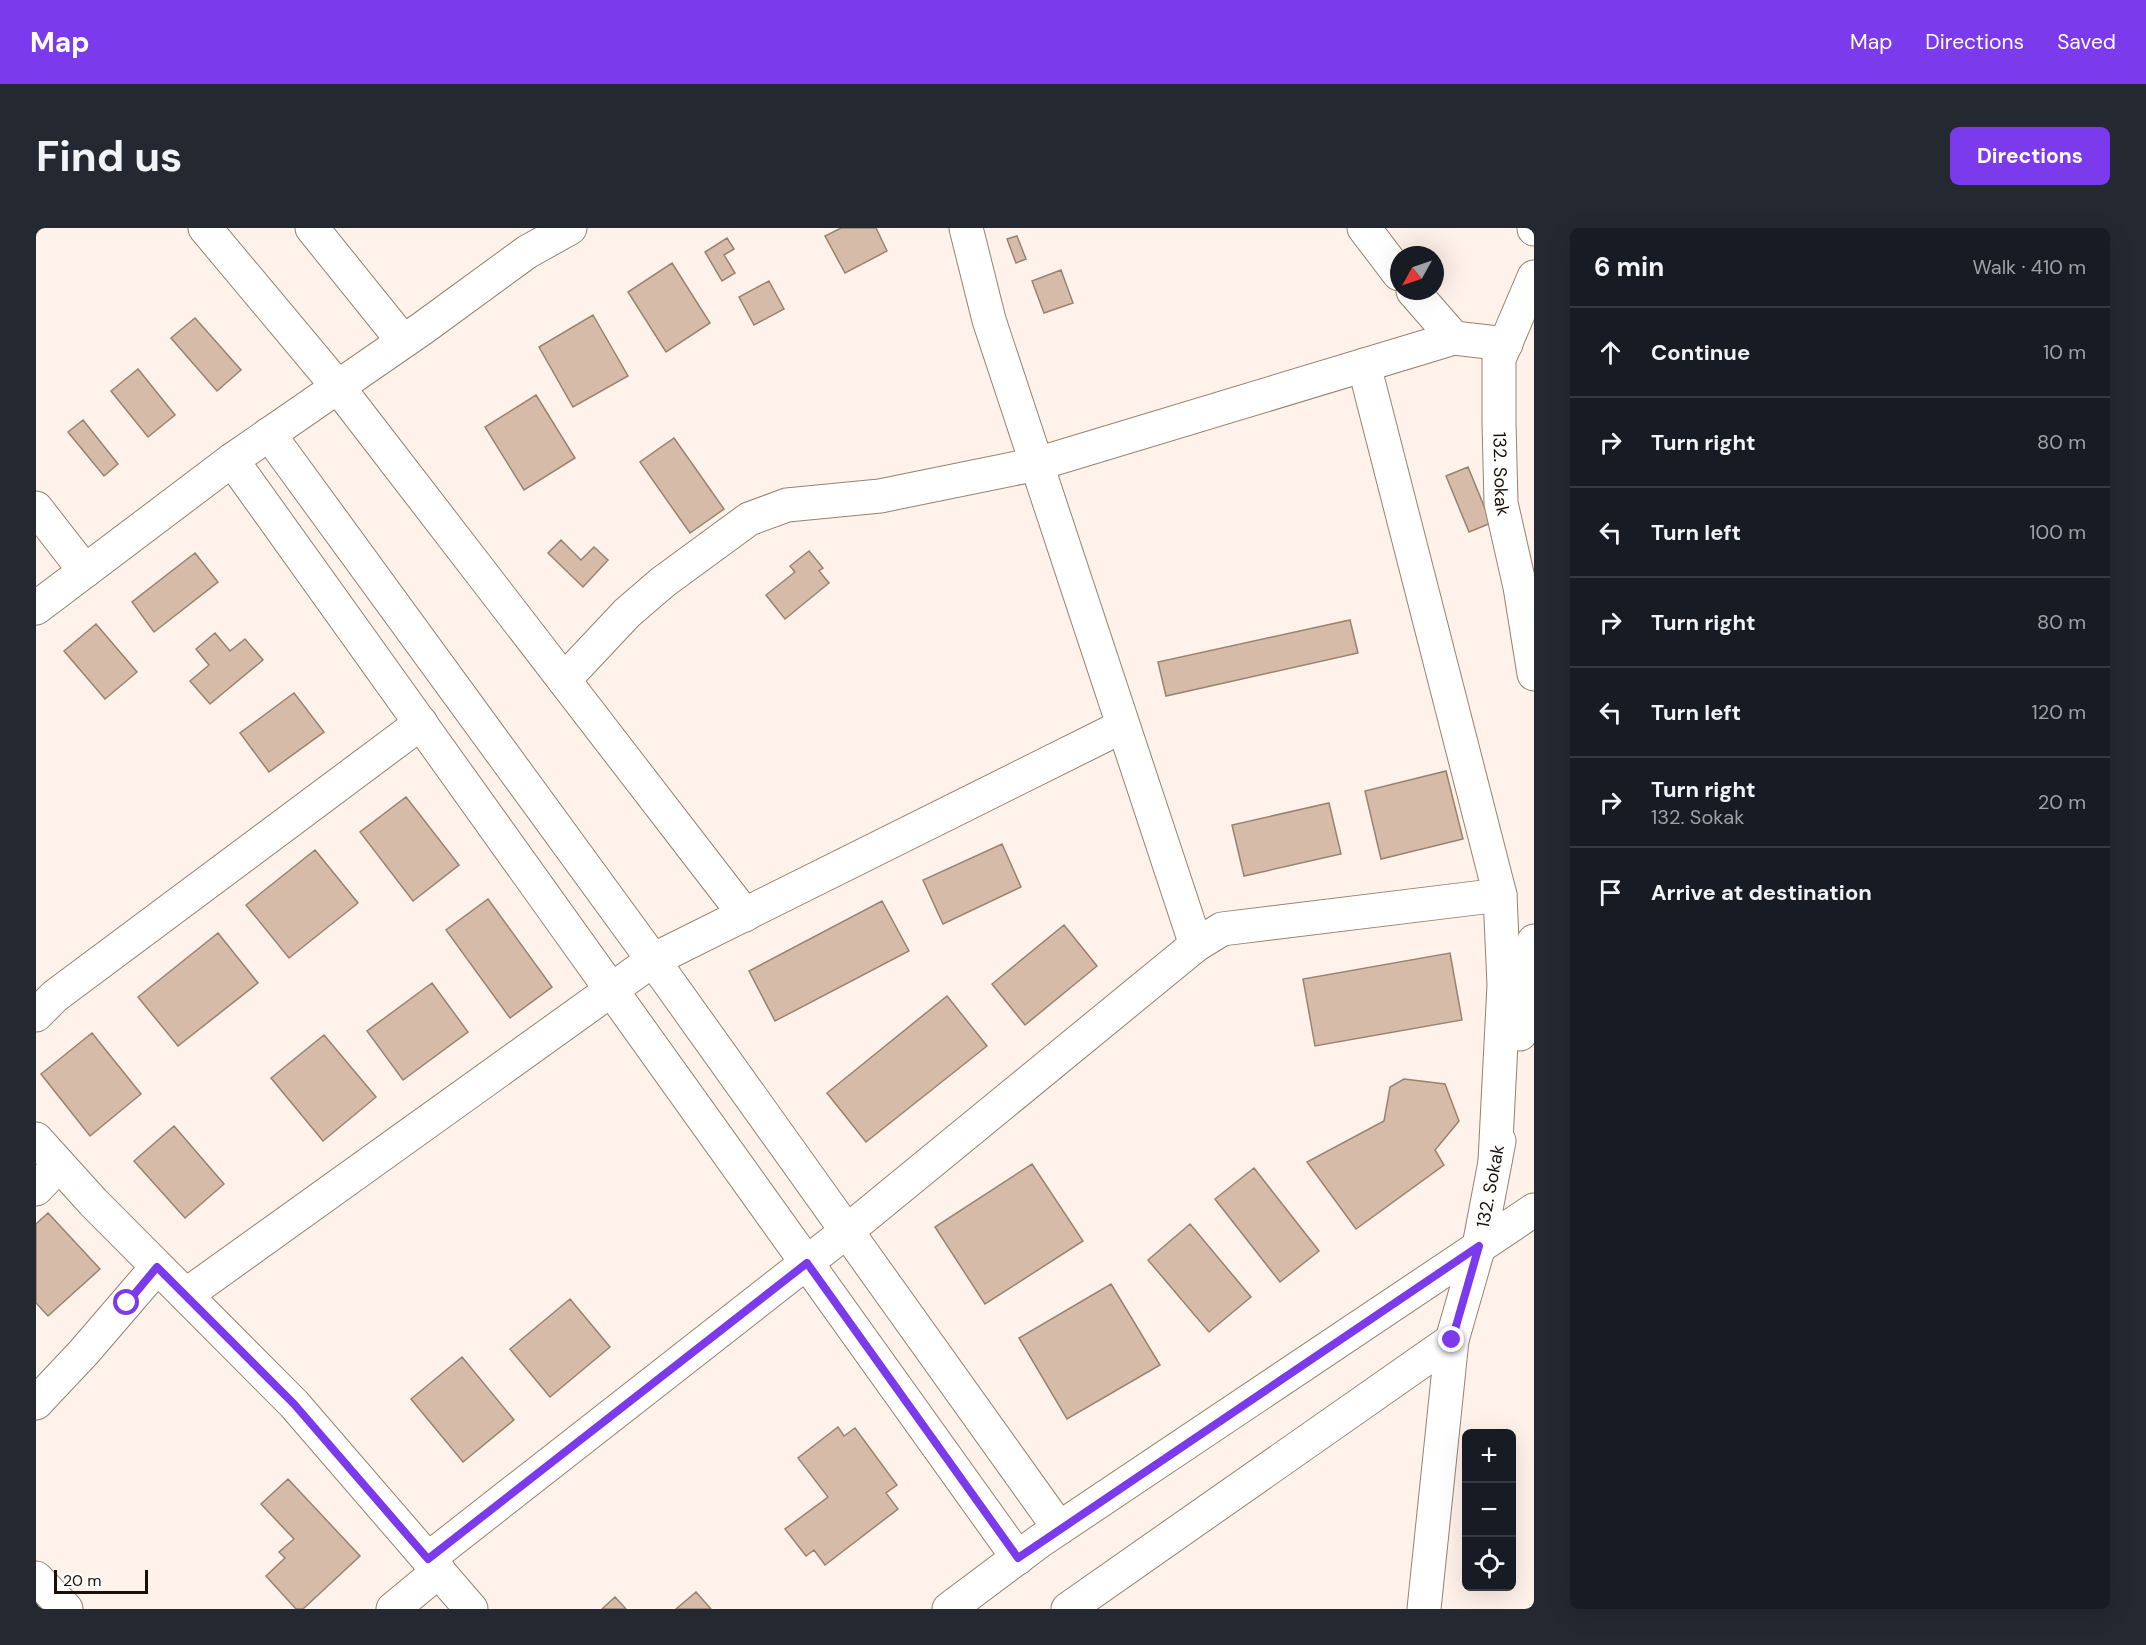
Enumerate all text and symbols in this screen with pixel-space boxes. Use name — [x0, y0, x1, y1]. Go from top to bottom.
text: Map — [30, 24, 90, 61]
text: Map — [1850, 28, 1892, 56]
text: Directions — [1925, 28, 2024, 56]
text: Saved — [2057, 28, 2116, 56]
button: Directions — [1950, 127, 2110, 185]
text: Find us — [36, 129, 182, 184]
north arrow — [1390, 246, 1444, 300]
text: 6 min — [1594, 250, 1664, 284]
text: Walk · 410 m — [1972, 254, 2086, 280]
icon: ahead — [1594, 336, 1627, 369]
text: Continue — [1651, 338, 1750, 367]
text: 10 m — [2043, 339, 2086, 365]
icon: right — [1594, 426, 1627, 459]
text: Turn right — [1651, 428, 1756, 457]
text: 80 m — [2037, 429, 2086, 455]
street label: 132. Sokak — [1487, 432, 1516, 518]
icon: left — [1594, 516, 1627, 549]
text: Turn left — [1651, 518, 1741, 547]
text: 100 m — [2029, 519, 2086, 545]
icon: right — [1594, 606, 1627, 639]
text: Turn right — [1651, 608, 1756, 637]
text: 80 m — [2037, 609, 2086, 635]
icon: left — [1594, 696, 1627, 729]
text: Turn left — [1651, 698, 1741, 727]
text: 120 m — [2032, 699, 2086, 725]
text: Turn right — [1651, 775, 1756, 804]
icon: right — [1594, 786, 1627, 819]
text: 20 m — [2038, 789, 2086, 815]
text: 132. Sokak — [1651, 804, 1744, 830]
icon: arrive — [1594, 876, 1627, 909]
text: Arrive at destination — [1651, 878, 1872, 907]
street label: 132. Sokak — [1471, 1143, 1510, 1230]
route start — [113, 1289, 139, 1315]
route end — [1438, 1326, 1464, 1352]
map controls — [1462, 1429, 1516, 1591]
button: + — [1462, 1429, 1516, 1483]
button: − — [1462, 1483, 1516, 1537]
button: locate — [1462, 1537, 1516, 1591]
scale bar — [54, 1567, 148, 1594]
text: 20 m — [63, 1570, 102, 1591]

